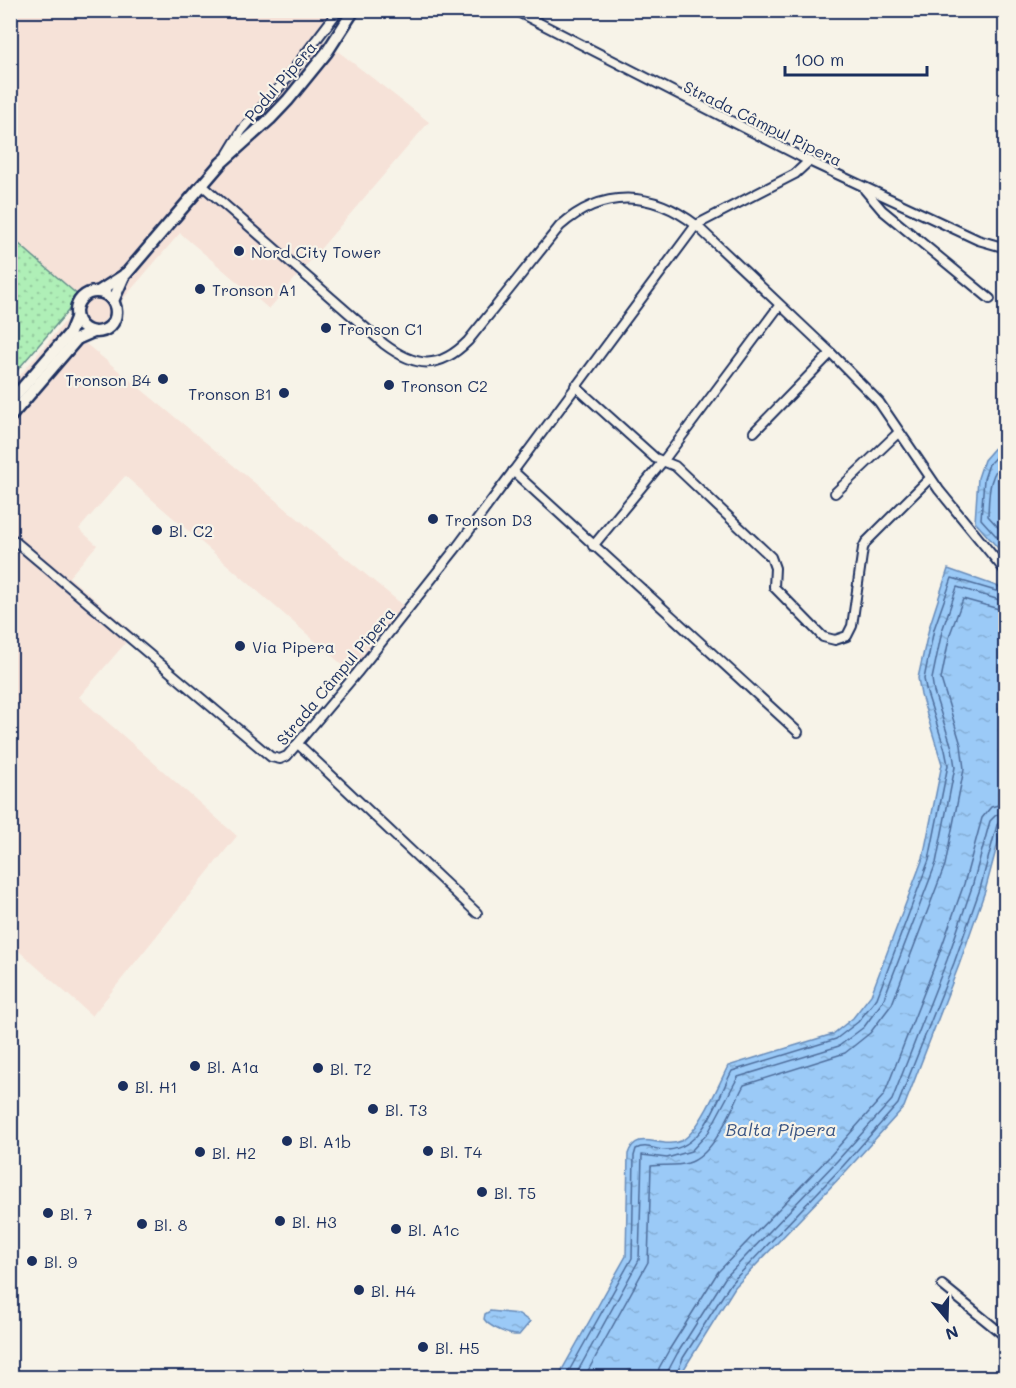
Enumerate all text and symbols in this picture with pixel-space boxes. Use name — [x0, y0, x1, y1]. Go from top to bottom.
street label: Podul Pipera — [239, 36, 321, 126]
scale bar — [785, 39, 928, 77]
text: 100 m — [794, 47, 844, 71]
street label: Strada Câmpul Pipera — [680, 76, 846, 171]
place label: Nord City Tower — [251, 241, 381, 262]
marker: Nord City Tower — [232, 244, 246, 258]
place label: Tronson A1 — [212, 279, 297, 300]
marker: Tronson A1 — [193, 282, 207, 296]
place label: Tronson C1 — [338, 318, 423, 339]
marker: Tronson C1 — [319, 321, 333, 335]
place label: Tronson B4 — [65, 369, 152, 390]
marker: Tronson B4 — [156, 372, 170, 386]
place label: Tronson C2 — [401, 375, 488, 396]
marker: Tronson C2 — [382, 378, 396, 392]
place label: Tronson B1 — [188, 383, 272, 404]
marker: Tronson B1 — [277, 386, 291, 400]
place label: Tronson D3 — [445, 509, 532, 530]
marker: Tronson D3 — [426, 512, 440, 526]
place label: Bl. C2 — [169, 520, 213, 541]
marker: Bl. C2 — [150, 523, 164, 537]
street label: Strada Câmpul Pipera — [271, 603, 399, 749]
place label: Via Pipera — [252, 636, 335, 657]
marker: Via Pipera — [233, 639, 247, 653]
place label: Bl. A1a — [207, 1056, 259, 1077]
place label: Bl. T2 — [330, 1058, 372, 1079]
marker: Bl. A1a — [188, 1059, 202, 1073]
marker: Bl. T2 — [311, 1061, 325, 1075]
place label: Bl. H1 — [135, 1076, 177, 1097]
marker: Bl. H1 — [116, 1079, 130, 1093]
place label: Bl. T3 — [385, 1099, 427, 1120]
marker: Bl. T3 — [366, 1102, 380, 1116]
water label: Balta Pipera — [726, 1117, 836, 1141]
place label: Bl. A1b — [299, 1131, 351, 1152]
marker: Bl. A1b — [280, 1134, 294, 1148]
place label: Bl. T4 — [440, 1141, 483, 1162]
place label: Bl. H2 — [212, 1142, 256, 1163]
marker: Bl. T4 — [421, 1144, 435, 1158]
marker: Bl. H2 — [193, 1145, 207, 1159]
place label: Bl. T5 — [494, 1182, 536, 1203]
marker: Bl. T5 — [475, 1185, 489, 1199]
place label: Bl. 7 — [60, 1203, 93, 1224]
marker: Bl. 7 — [41, 1206, 55, 1220]
place label: Bl. H3 — [292, 1211, 337, 1232]
place label: Bl. 8 — [154, 1214, 188, 1235]
marker: Bl. H3 — [273, 1214, 287, 1228]
marker: Bl. 8 — [135, 1217, 149, 1231]
place label: Bl. A1c — [408, 1219, 459, 1240]
marker: Bl. A1c — [389, 1222, 403, 1236]
place label: Bl. 9 — [44, 1251, 77, 1272]
marker: Bl. 9 — [25, 1254, 39, 1268]
place label: Bl. H4 — [371, 1280, 416, 1301]
marker: Bl. H4 — [352, 1283, 366, 1297]
north arrow — [917, 1289, 977, 1349]
text: N — [943, 1322, 961, 1346]
place label: Bl. H5 — [435, 1337, 480, 1358]
marker: Bl. H5 — [416, 1340, 430, 1354]

